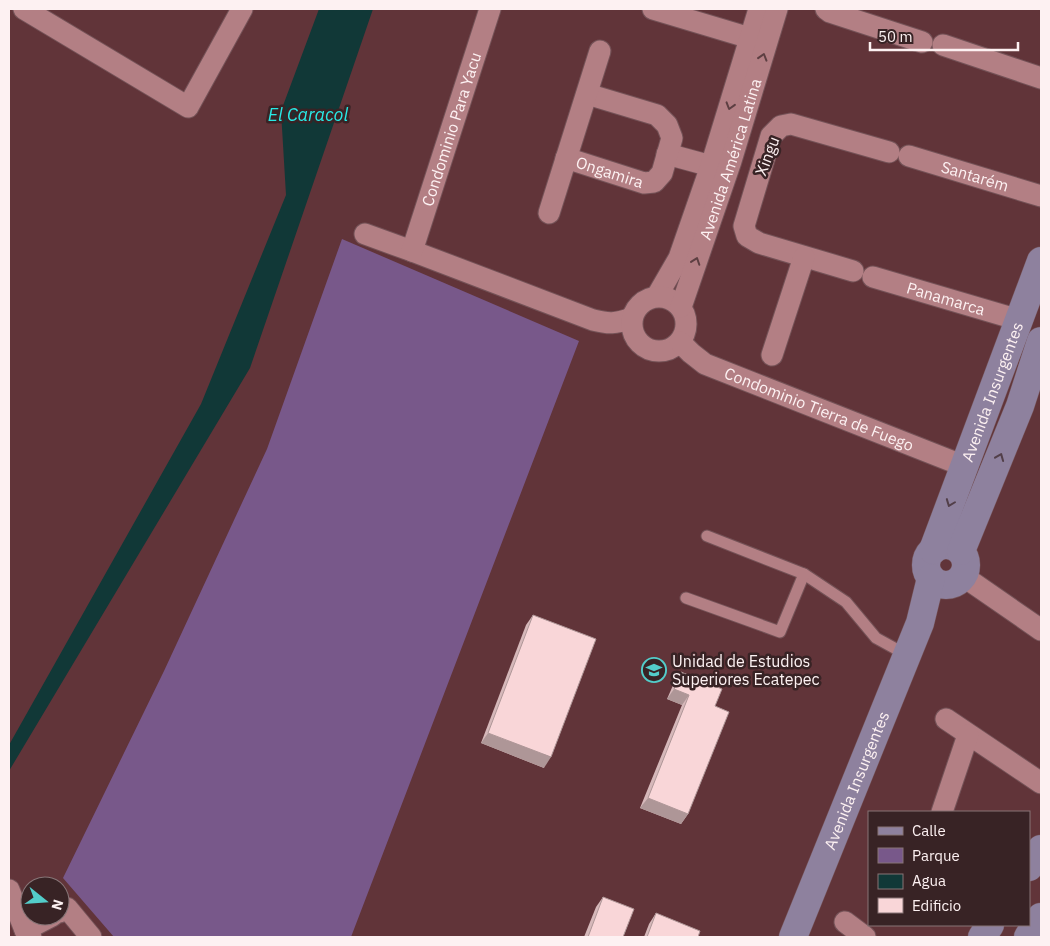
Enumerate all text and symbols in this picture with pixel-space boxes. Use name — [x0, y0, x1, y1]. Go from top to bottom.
scale bar — [870, 20, 1018, 52]
text: 50 m — [878, 27, 913, 46]
street label: Condominio Para Yacu — [417, 50, 485, 209]
one-way arrow — [757, 53, 767, 61]
street label: Avenida América Latina — [695, 75, 766, 242]
one-way arrow — [725, 101, 735, 109]
water label: El Caracol — [268, 103, 348, 126]
street label: Xingu — [750, 134, 784, 178]
street label: Ongamira — [574, 152, 646, 192]
street label: Santarém — [939, 156, 1011, 196]
one-way arrow — [691, 258, 701, 266]
street label: Panamarca — [904, 277, 988, 320]
street label: Avenida Insurgentes — [957, 319, 1027, 464]
street label: Condominio Tierra de Fuego — [722, 363, 917, 455]
one-way arrow — [993, 453, 1004, 462]
one-way arrow — [946, 498, 956, 507]
place label: Unidad de Estudios Superiores Ecatepec — [672, 651, 820, 689]
school or university icon: Unidad de Estudios Superiores Ecatepec — [641, 657, 667, 683]
street label: Avenida Insurgentes — [819, 708, 893, 852]
legend — [868, 811, 1030, 926]
text: Calle — [912, 821, 946, 840]
text: Parque — [912, 846, 960, 865]
text: Agua — [912, 871, 946, 890]
north arrow — [20, 876, 70, 926]
text: Edificio — [912, 896, 961, 915]
text: N — [47, 897, 68, 912]

